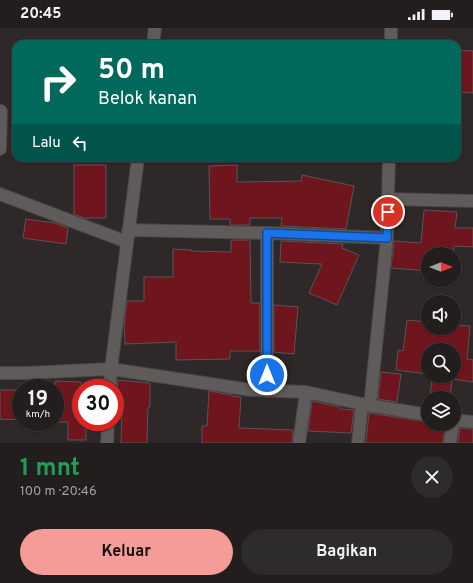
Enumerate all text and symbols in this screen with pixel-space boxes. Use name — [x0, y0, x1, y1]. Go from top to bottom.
text: 20:45 — [20, 5, 61, 24]
text: 50 m — [98, 53, 165, 89]
icon: right — [32, 56, 84, 108]
text: Belok kanan — [98, 88, 197, 111]
icon: left — [69, 132, 91, 154]
text: Lalu — [32, 134, 61, 153]
pin — [371, 195, 405, 229]
icon: arrive — [377, 201, 399, 223]
north arrow — [421, 247, 461, 287]
map controls — [421, 247, 461, 431]
button: sound — [421, 295, 461, 335]
button: search — [421, 343, 461, 383]
position arrow — [246, 354, 288, 396]
speed limit sign: 30 — [72, 379, 124, 431]
text: 19 — [28, 387, 48, 413]
button: layers — [421, 391, 461, 431]
text: km/h — [26, 408, 50, 421]
text: 1 mnt — [20, 454, 80, 484]
button: close — [411, 456, 453, 498]
text: 100 m · 20:46 — [20, 484, 97, 500]
button: Keluar — [20, 529, 233, 575]
button: Bagikan — [241, 529, 453, 575]

